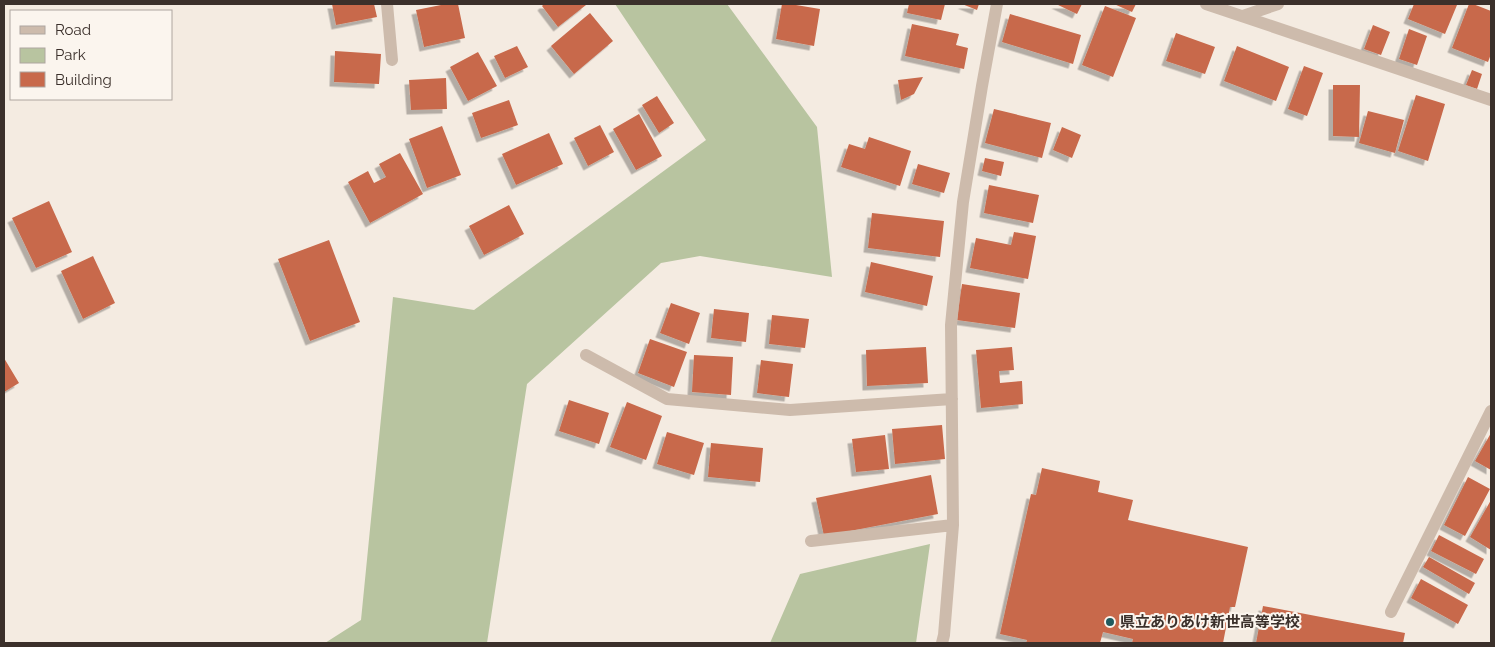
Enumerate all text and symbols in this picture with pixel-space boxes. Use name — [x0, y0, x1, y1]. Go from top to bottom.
legend — [10, 10, 172, 100]
text: Road — [55, 21, 91, 39]
text: Park — [55, 46, 86, 64]
text: Building — [55, 71, 112, 89]
place label: 県立ありあけ新世高等学校 — [1120, 613, 1300, 631]
marker: 県立ありあけ新世高等学校 — [1104, 616, 1116, 628]

